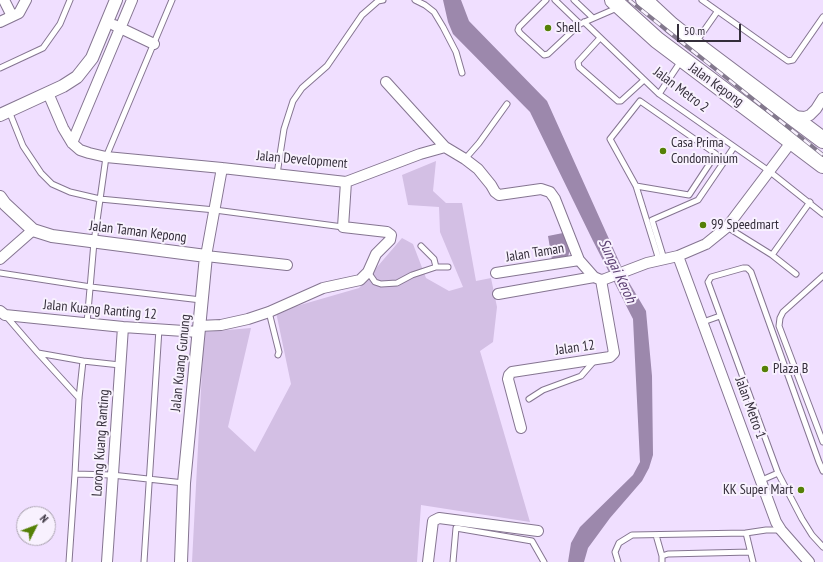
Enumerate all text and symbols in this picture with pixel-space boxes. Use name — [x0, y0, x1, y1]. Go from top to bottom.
scale bar — [679, 16, 743, 42]
place label: Shell — [556, 20, 580, 36]
marker: Shell — [543, 23, 553, 33]
text: 50 m — [684, 23, 705, 38]
street label: Jalan Kepong — [685, 60, 747, 110]
street label: Jalan Metro 2 — [650, 64, 712, 116]
place label: Casa Prima Condominium — [671, 135, 738, 168]
marker: Casa Prima Condominium — [658, 146, 668, 156]
street label: Jalan Development — [256, 148, 348, 172]
place label: 99 Speedmart — [711, 217, 779, 233]
street label: Jalan Taman Kepong — [88, 218, 188, 246]
marker: 99 Speedmart — [698, 220, 708, 230]
water label: Sungai Keroh — [594, 236, 640, 306]
street label: Jalan Taman — [505, 240, 565, 266]
street label: Jalan Kuang Ranting 12 — [43, 297, 157, 323]
street label: Jalan Kuang Gunung — [168, 314, 194, 412]
street label: Jalan 12 — [554, 337, 596, 359]
place label: Plaza B — [773, 361, 808, 377]
marker: Plaza B — [760, 364, 770, 374]
street label: Jalan Metro 1 — [731, 375, 769, 441]
street label: Lorong Kuang Ranting — [89, 389, 113, 497]
place label: KK Super Mart — [723, 482, 793, 498]
marker: KK Super Mart — [796, 485, 806, 495]
north arrow — [16, 506, 56, 546]
text: N — [37, 512, 51, 526]

